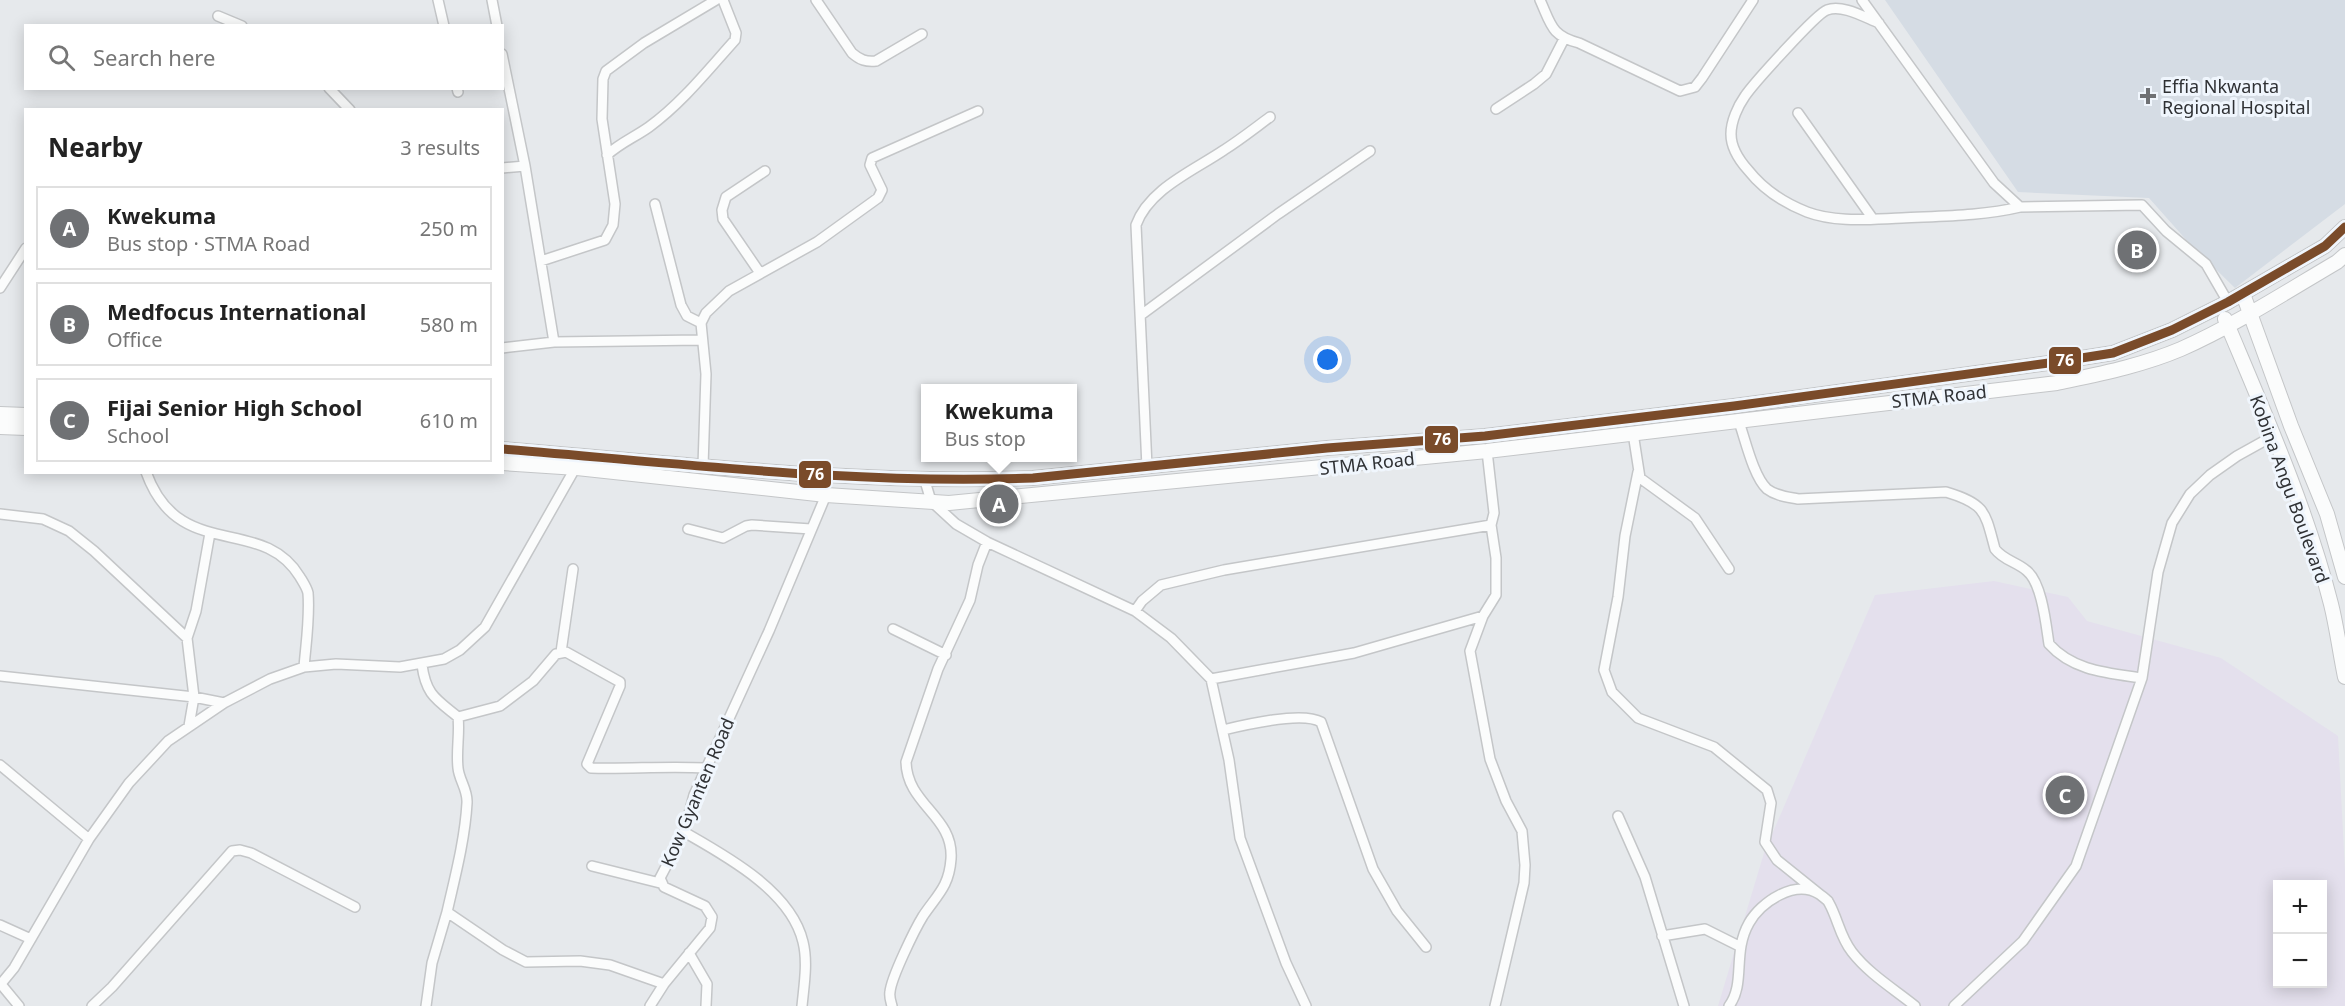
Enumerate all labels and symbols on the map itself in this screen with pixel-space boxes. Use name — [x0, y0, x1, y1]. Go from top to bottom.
place label: Effia Nkwanta Regional Hospital — [2162, 74, 2310, 119]
marker: Effia Nkwanta Regional Hospital — [2139, 87, 2157, 105]
pin: B — [2118, 228, 2156, 272]
your location — [1313, 345, 1342, 374]
line badge: 76 — [2048, 346, 2082, 375]
text: 76 — [2056, 349, 2074, 371]
street label: STMA Road — [1890, 379, 1988, 413]
street label: Kobina Angu Boulevard — [2245, 392, 2335, 586]
line badge: 76 — [1424, 425, 1459, 454]
text: 76 — [1433, 428, 1451, 450]
street label: STMA Road — [1318, 446, 1416, 480]
line badge: 76 — [798, 460, 832, 489]
text: 76 — [806, 463, 824, 485]
pin: A — [980, 482, 1018, 526]
street label: Kow Gyanten Road — [655, 714, 739, 870]
pin: C — [2046, 772, 2084, 818]

